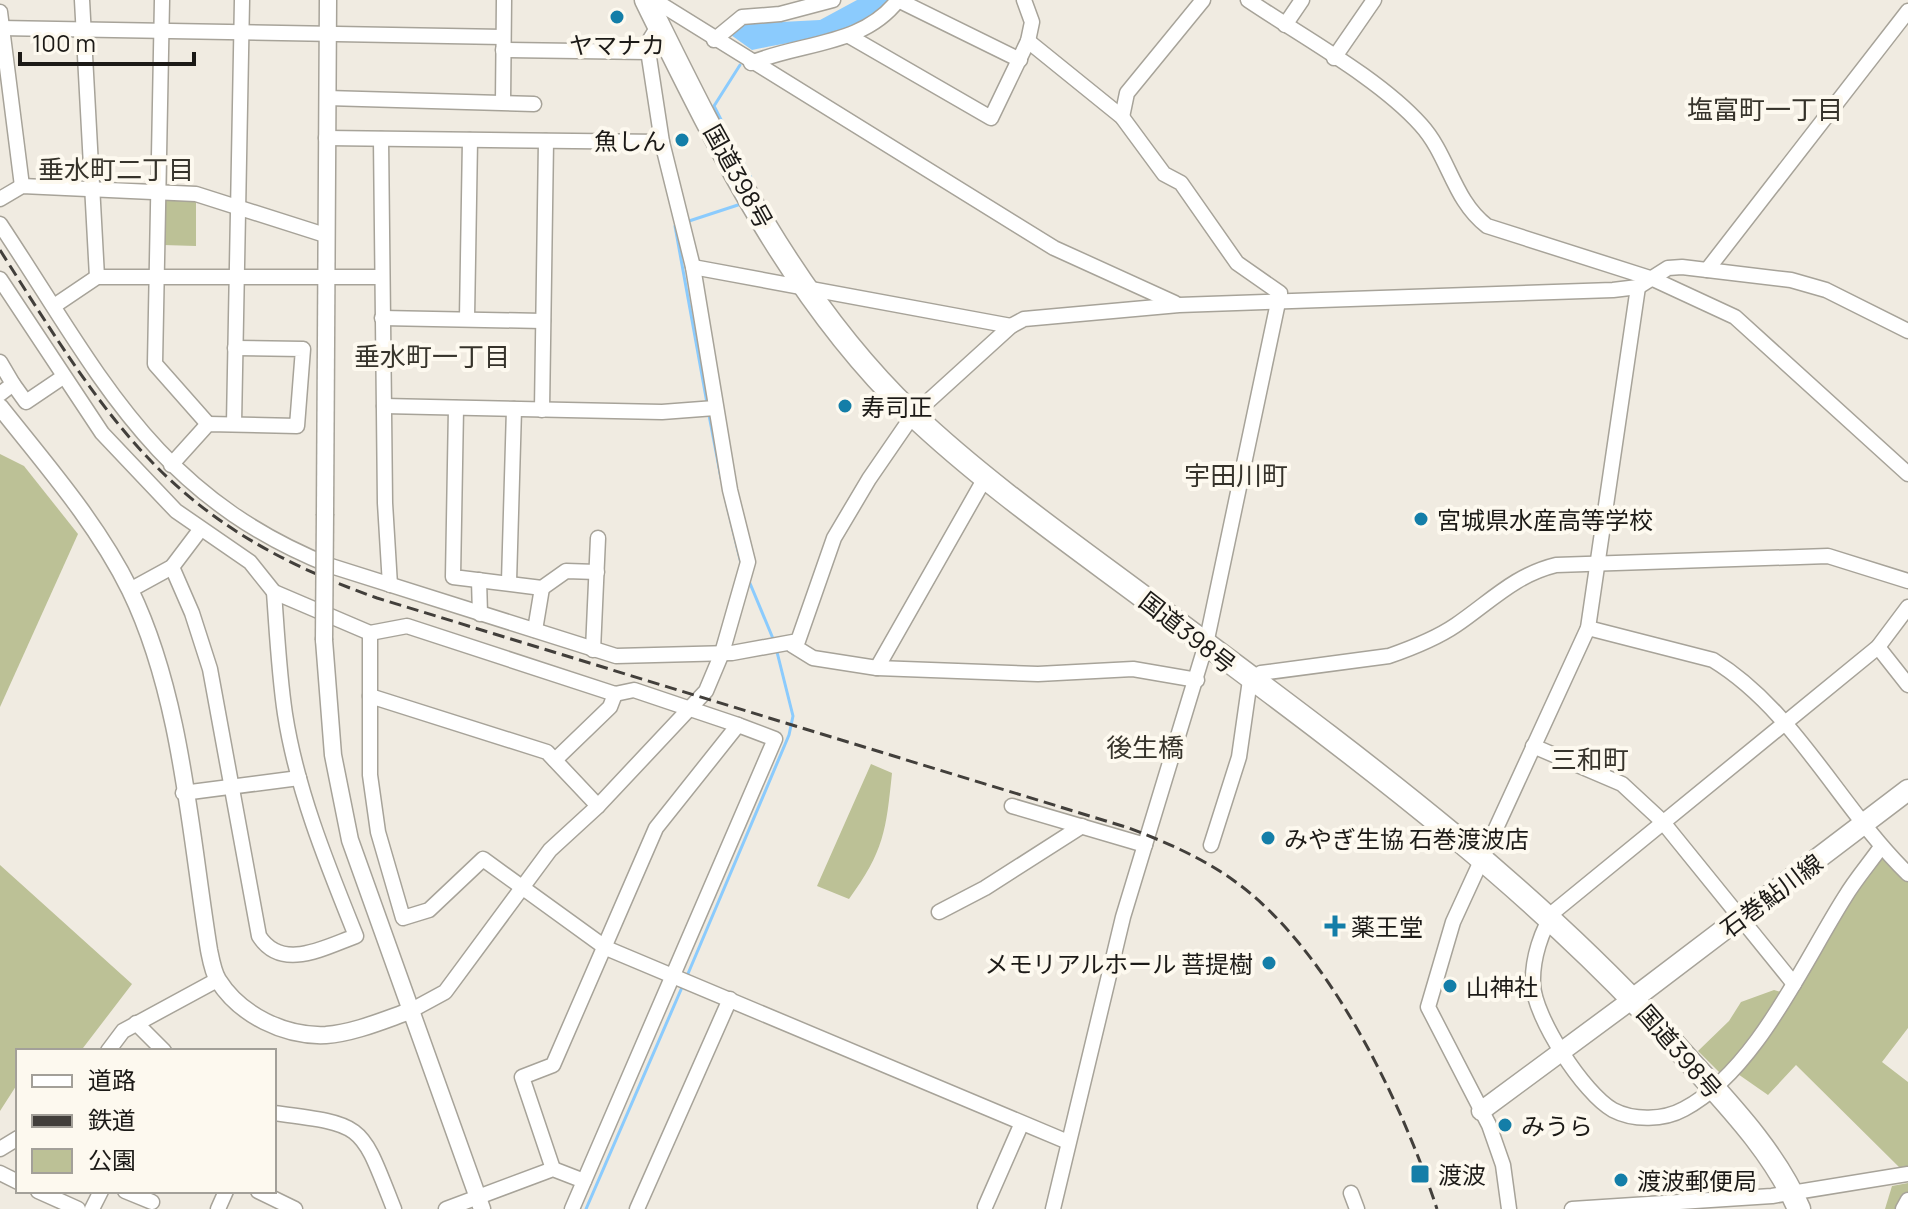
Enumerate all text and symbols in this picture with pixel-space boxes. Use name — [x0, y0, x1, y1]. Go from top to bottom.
marker: ヤマナカ — [608, 8, 626, 26]
scale bar — [20, 16, 194, 66]
text: 100 m — [32, 26, 96, 59]
place label: ヤマナカ — [569, 28, 665, 61]
district label: 塩富町一丁目 — [1687, 91, 1843, 127]
street label: 国道398号 — [697, 118, 781, 234]
place label: 魚しん — [594, 124, 666, 157]
marker: 魚しん — [673, 131, 691, 149]
district label: 垂水町二丁目 — [38, 151, 194, 187]
district label: 垂水町一丁目 — [354, 338, 510, 374]
place label: 寿司正 — [861, 390, 933, 423]
marker: 寿司正 — [836, 397, 854, 415]
district label: 宇田川町 — [1184, 457, 1288, 493]
place label: 宮城県水産高等学校 — [1437, 503, 1653, 536]
marker: 宮城県水産高等学校 — [1412, 510, 1430, 528]
street label: 国道398号 — [1133, 584, 1243, 680]
district label: 後生橋 — [1106, 729, 1184, 765]
district label: 三和町 — [1551, 741, 1629, 777]
place label: みやぎ生協 石巻渡波店 — [1284, 822, 1529, 855]
marker: みやぎ生協 石巻渡波店 — [1259, 829, 1277, 847]
street label: 石巻鮎川線 — [1713, 846, 1829, 944]
place label: 薬王堂 — [1351, 910, 1423, 943]
marker: 薬王堂 — [1326, 917, 1344, 935]
place label: メモリアルホール 菩提樹 — [984, 947, 1253, 980]
marker: メモリアルホール 菩提樹 — [1260, 954, 1278, 972]
place label: 山神社 — [1466, 970, 1538, 1003]
marker: 山神社 — [1441, 977, 1459, 995]
street label: 国道398号 — [1630, 997, 1730, 1105]
legend — [16, 1049, 276, 1193]
text: 道路 — [88, 1063, 136, 1096]
text: 鉄道 — [88, 1103, 136, 1136]
place label: みうら — [1521, 1109, 1593, 1142]
marker: みうら — [1496, 1116, 1514, 1134]
text: 公園 — [88, 1143, 136, 1176]
place label: 渡波 — [1438, 1158, 1486, 1191]
marker: 渡波 — [1409, 1163, 1431, 1185]
place label: 渡波郵便局 — [1637, 1164, 1757, 1197]
marker: 渡波郵便局 — [1612, 1171, 1630, 1189]

